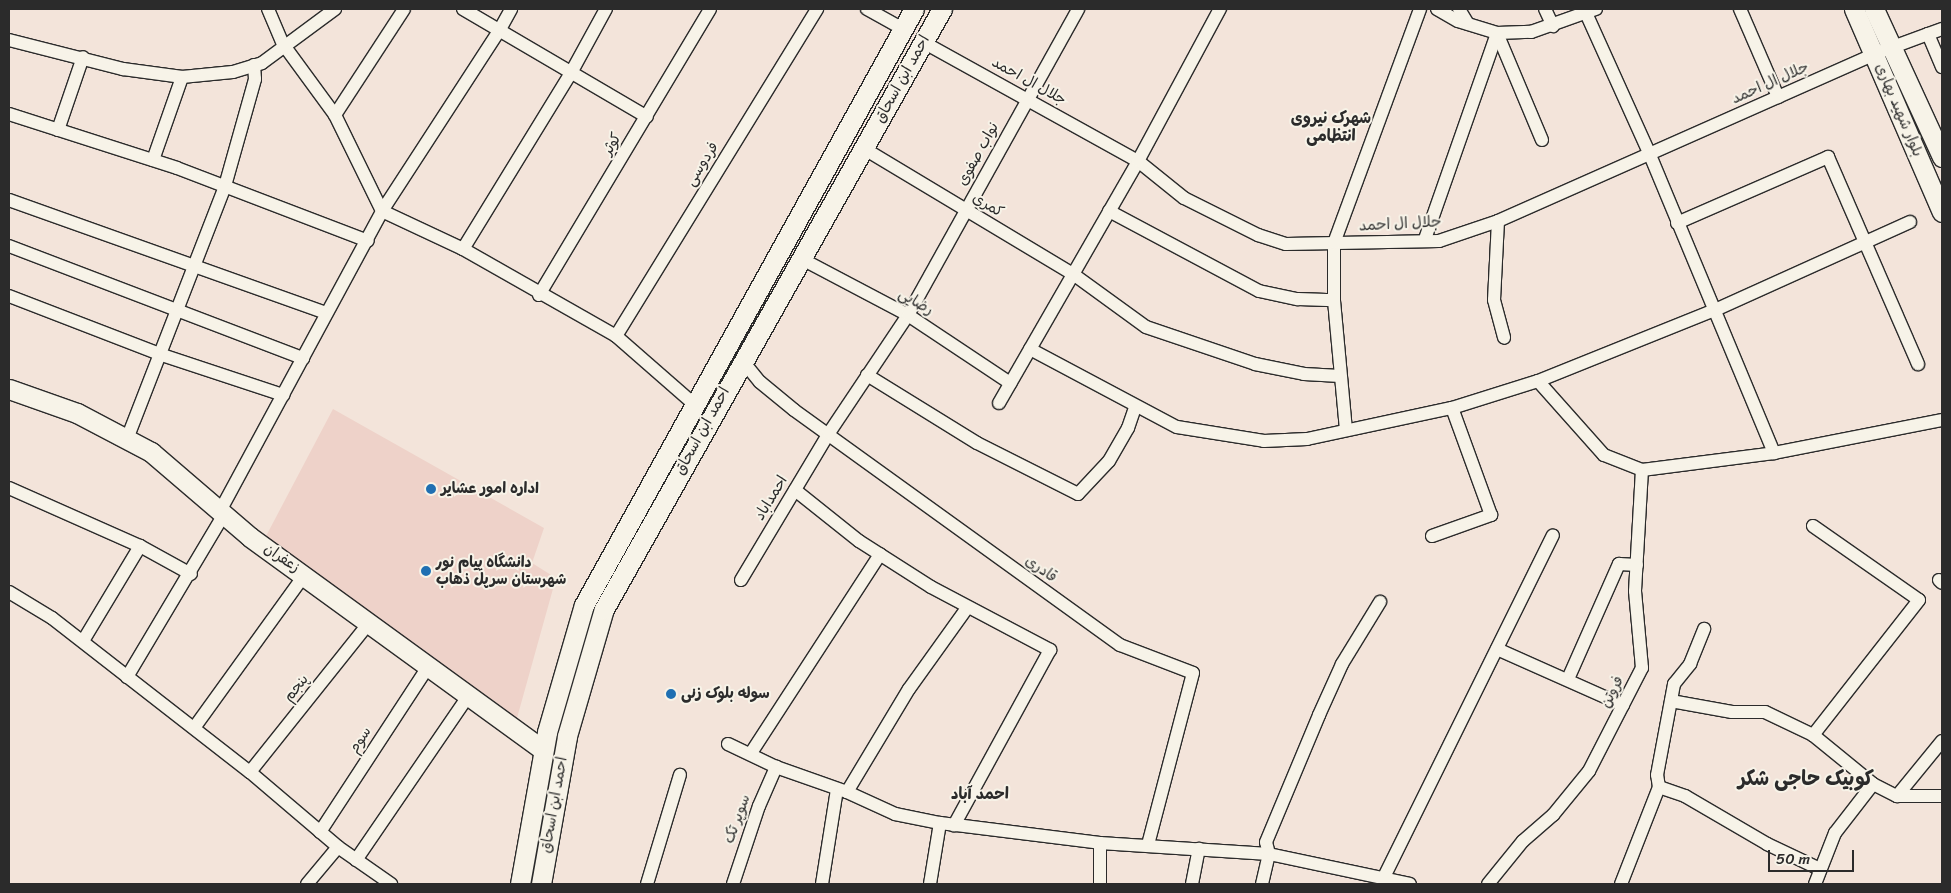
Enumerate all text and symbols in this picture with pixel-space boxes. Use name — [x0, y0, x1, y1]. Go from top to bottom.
street label: احمد ابن اسحاق — [871, 32, 933, 126]
street label: جلال ال احمد — [988, 53, 1070, 109]
street label: جلال ال احمد — [1729, 58, 1811, 108]
street label: بلوار شهید بهاری — [1871, 61, 1927, 159]
district label: شهرک نیروی انتظامی — [1291, 108, 1371, 146]
street label: نواب صفوی — [953, 119, 1003, 189]
street label: کوثر — [598, 130, 626, 158]
street label: فردوسی — [681, 139, 723, 189]
street label: کمری — [969, 189, 1007, 221]
street label: جلال ال احمد — [1358, 213, 1442, 235]
street label: رضایی — [895, 285, 937, 319]
street label: احمد ابن اسحاق — [671, 384, 733, 478]
street label: احمداباد — [751, 472, 791, 524]
place label: اداره امور عشایر — [441, 480, 539, 498]
marker: اداره امور عشایر — [425, 483, 437, 495]
street label: زعفران — [260, 539, 304, 577]
street label: قادری — [1022, 552, 1060, 586]
place label: دانشگاه پیام نور شهرستان سرپل ذهاب — [436, 553, 566, 588]
marker: دانشگاه پیام نور شهرستان سرپل ذهاب — [420, 565, 432, 577]
street label: پنجم — [280, 671, 312, 705]
street label: فروتن — [1596, 673, 1628, 711]
place label: سوله بلوک زنی — [681, 685, 770, 703]
marker: سوله بلوک زنی — [665, 688, 677, 700]
street label: سوم — [345, 723, 375, 757]
street label: احمد ابن اسحاق — [537, 756, 571, 854]
district label: کوبیک حاجی شکر — [1738, 766, 1874, 790]
district label: احمد آباد — [951, 784, 1009, 804]
street label: سوپر تک — [720, 792, 754, 846]
scale bar — [1771, 840, 1857, 872]
text: 50 m — [1776, 846, 1810, 872]

